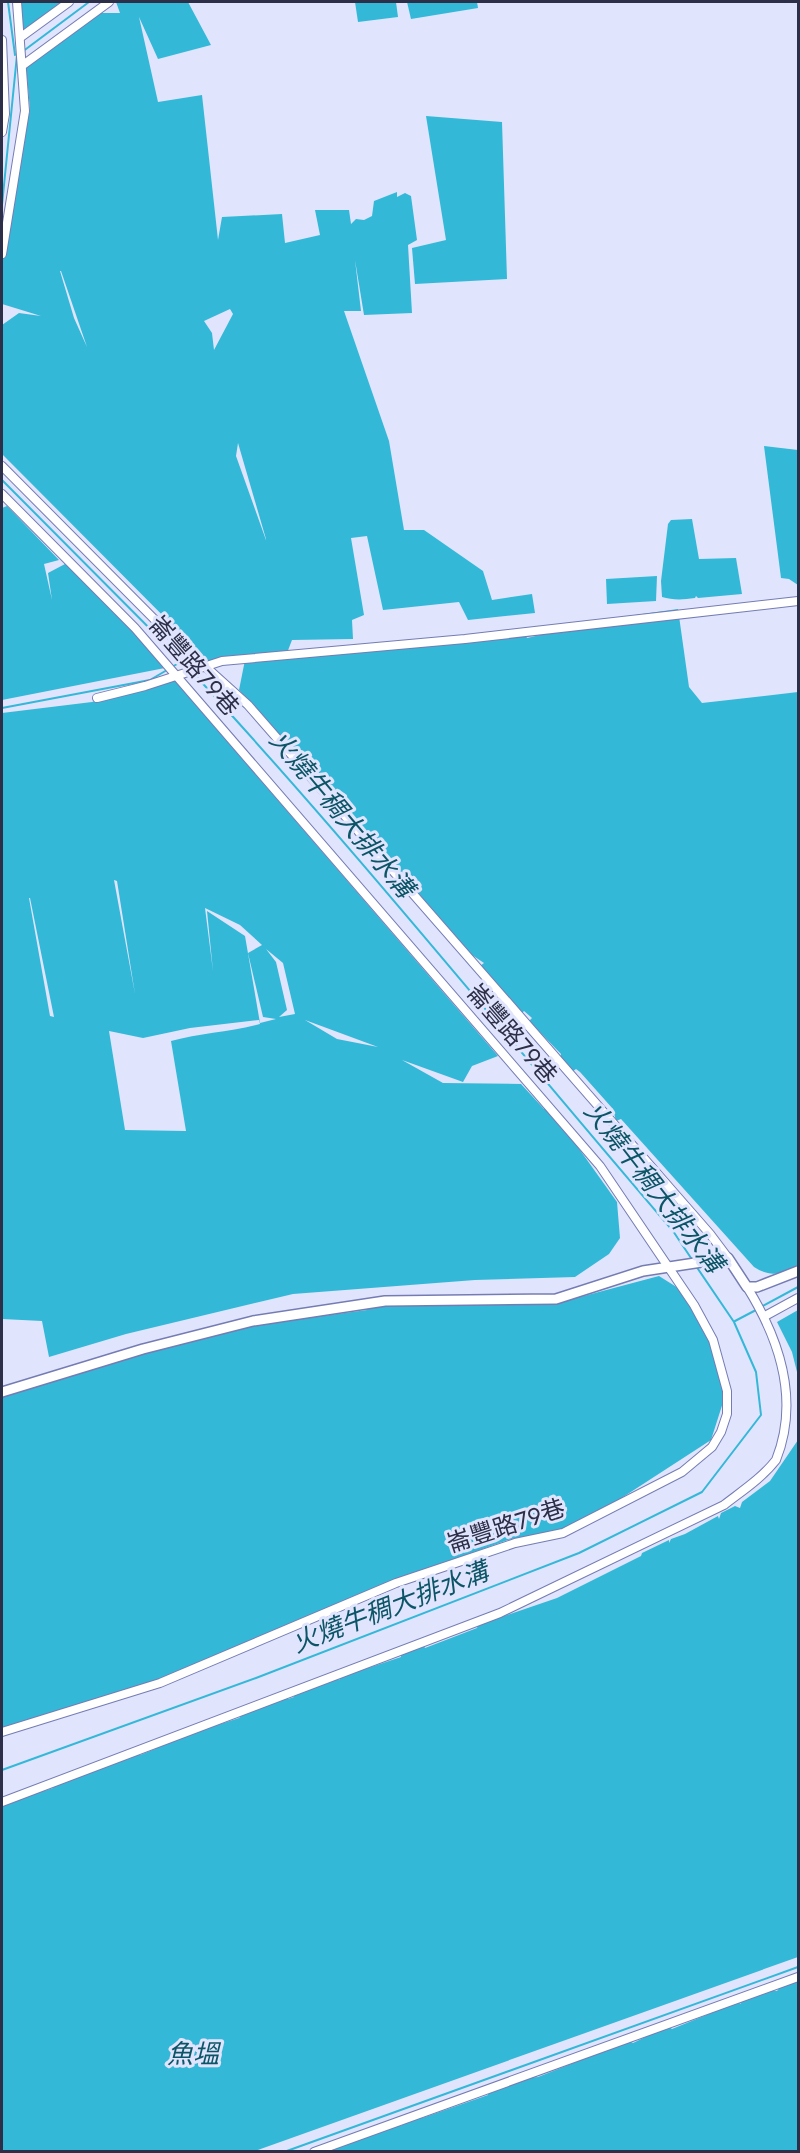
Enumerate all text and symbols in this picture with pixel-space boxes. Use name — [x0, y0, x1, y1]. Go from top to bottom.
street label: 崙豐路79巷 — [141, 608, 248, 723]
water label: 火燒牛稠大排水溝 — [261, 722, 426, 909]
street label: 崙豐路79巷 — [459, 976, 566, 1091]
water label: 火燒牛稠大排水溝 — [575, 1093, 735, 1284]
street label: 崙豐路79巷 — [442, 1490, 569, 1561]
water label: 火燒牛稠大排水溝 — [286, 1551, 498, 1662]
water label: 魚塭 — [167, 2035, 222, 2073]

